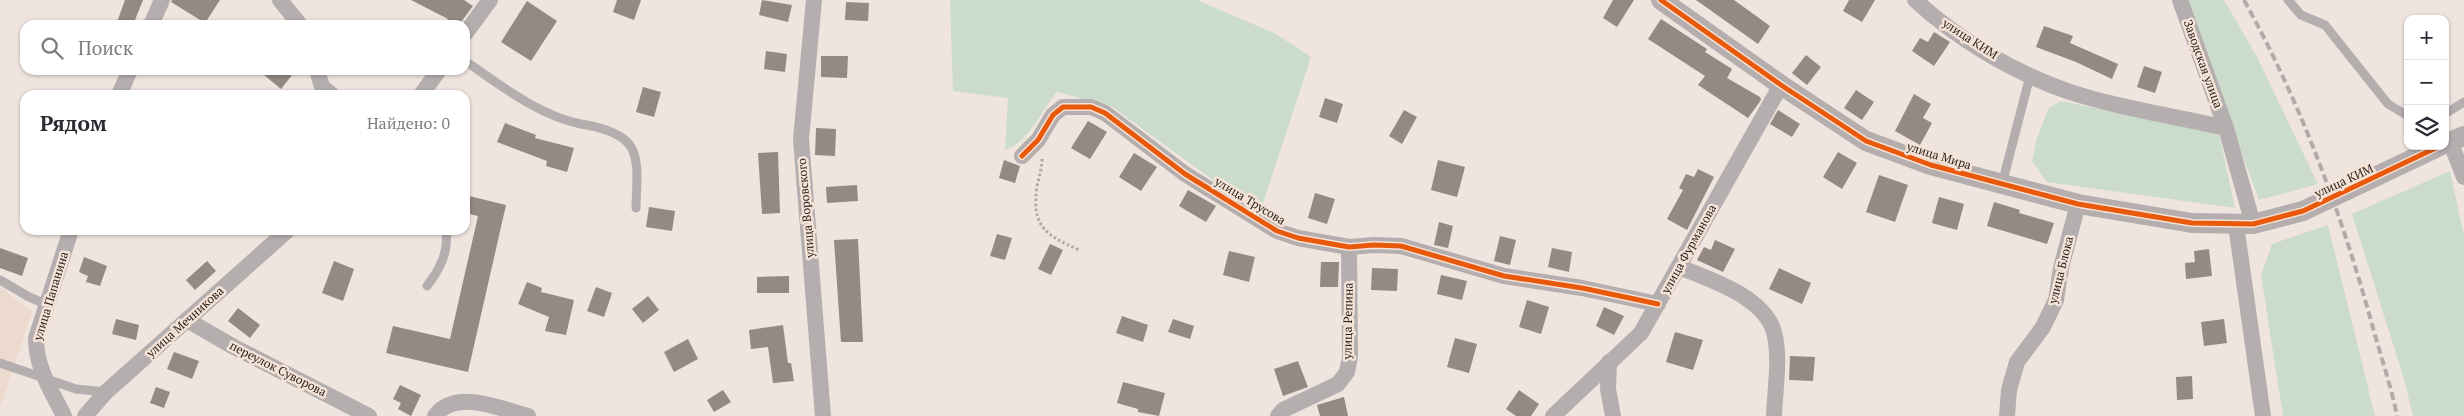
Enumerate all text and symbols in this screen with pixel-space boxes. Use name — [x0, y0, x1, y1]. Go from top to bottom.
street label: улица КИМ — [1939, 15, 2001, 62]
map controls — [2404, 15, 2449, 150]
button: + — [2404, 15, 2449, 60]
street label: Заводская улица — [2181, 18, 2226, 110]
search box — [20, 20, 470, 75]
icon: search — [38, 34, 66, 62]
text: Поиск — [78, 35, 133, 60]
button: − — [2404, 60, 2449, 105]
button: layers — [2404, 105, 2449, 150]
text: Рядом — [40, 109, 107, 137]
text: Найдено: 0 — [367, 112, 450, 134]
street label: улица Мира — [1904, 138, 1973, 172]
street label: улица Воровского — [794, 157, 817, 260]
street label: улица КИМ — [2311, 160, 2376, 201]
street label: улица Трусова — [1211, 173, 1288, 228]
street label: улица Фурманова — [1657, 202, 1719, 297]
street label: улица Блока — [2045, 235, 2076, 306]
street label: улица Папанина — [30, 250, 71, 343]
street label: улица Репина — [1339, 282, 1356, 361]
street label: улица Мечникова — [142, 283, 226, 361]
street label: переулок Суворова — [227, 338, 329, 399]

